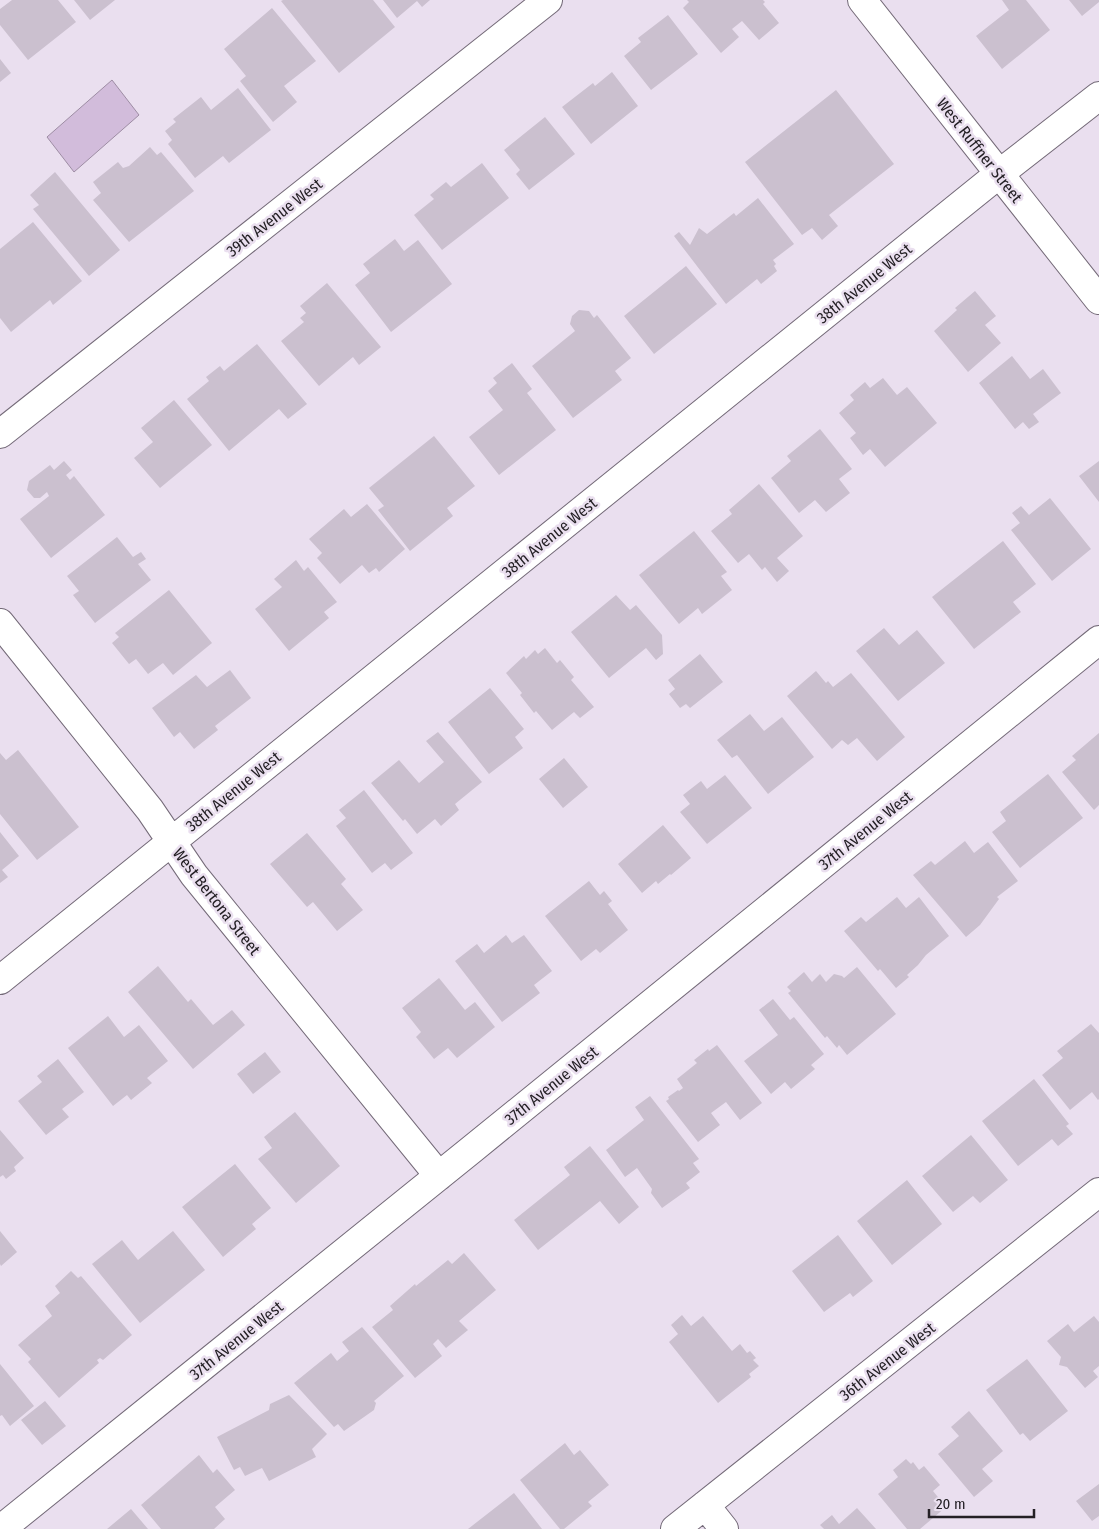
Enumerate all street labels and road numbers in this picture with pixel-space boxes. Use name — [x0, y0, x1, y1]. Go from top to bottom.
street label: West Ruffner Street — [933, 94, 1027, 207]
street label: 39th Avenue West — [223, 174, 326, 261]
street label: 38th Avenue West — [813, 239, 916, 327]
street label: 38th Avenue West — [498, 493, 601, 581]
street label: 38th Avenue West — [182, 747, 285, 835]
street label: 37th Avenue West — [815, 786, 916, 874]
street label: West Bertona Street — [169, 844, 265, 959]
street label: 37th Avenue West — [501, 1041, 602, 1129]
street label: 37th Avenue West — [186, 1296, 287, 1384]
street label: 36th Avenue West — [836, 1318, 940, 1405]

